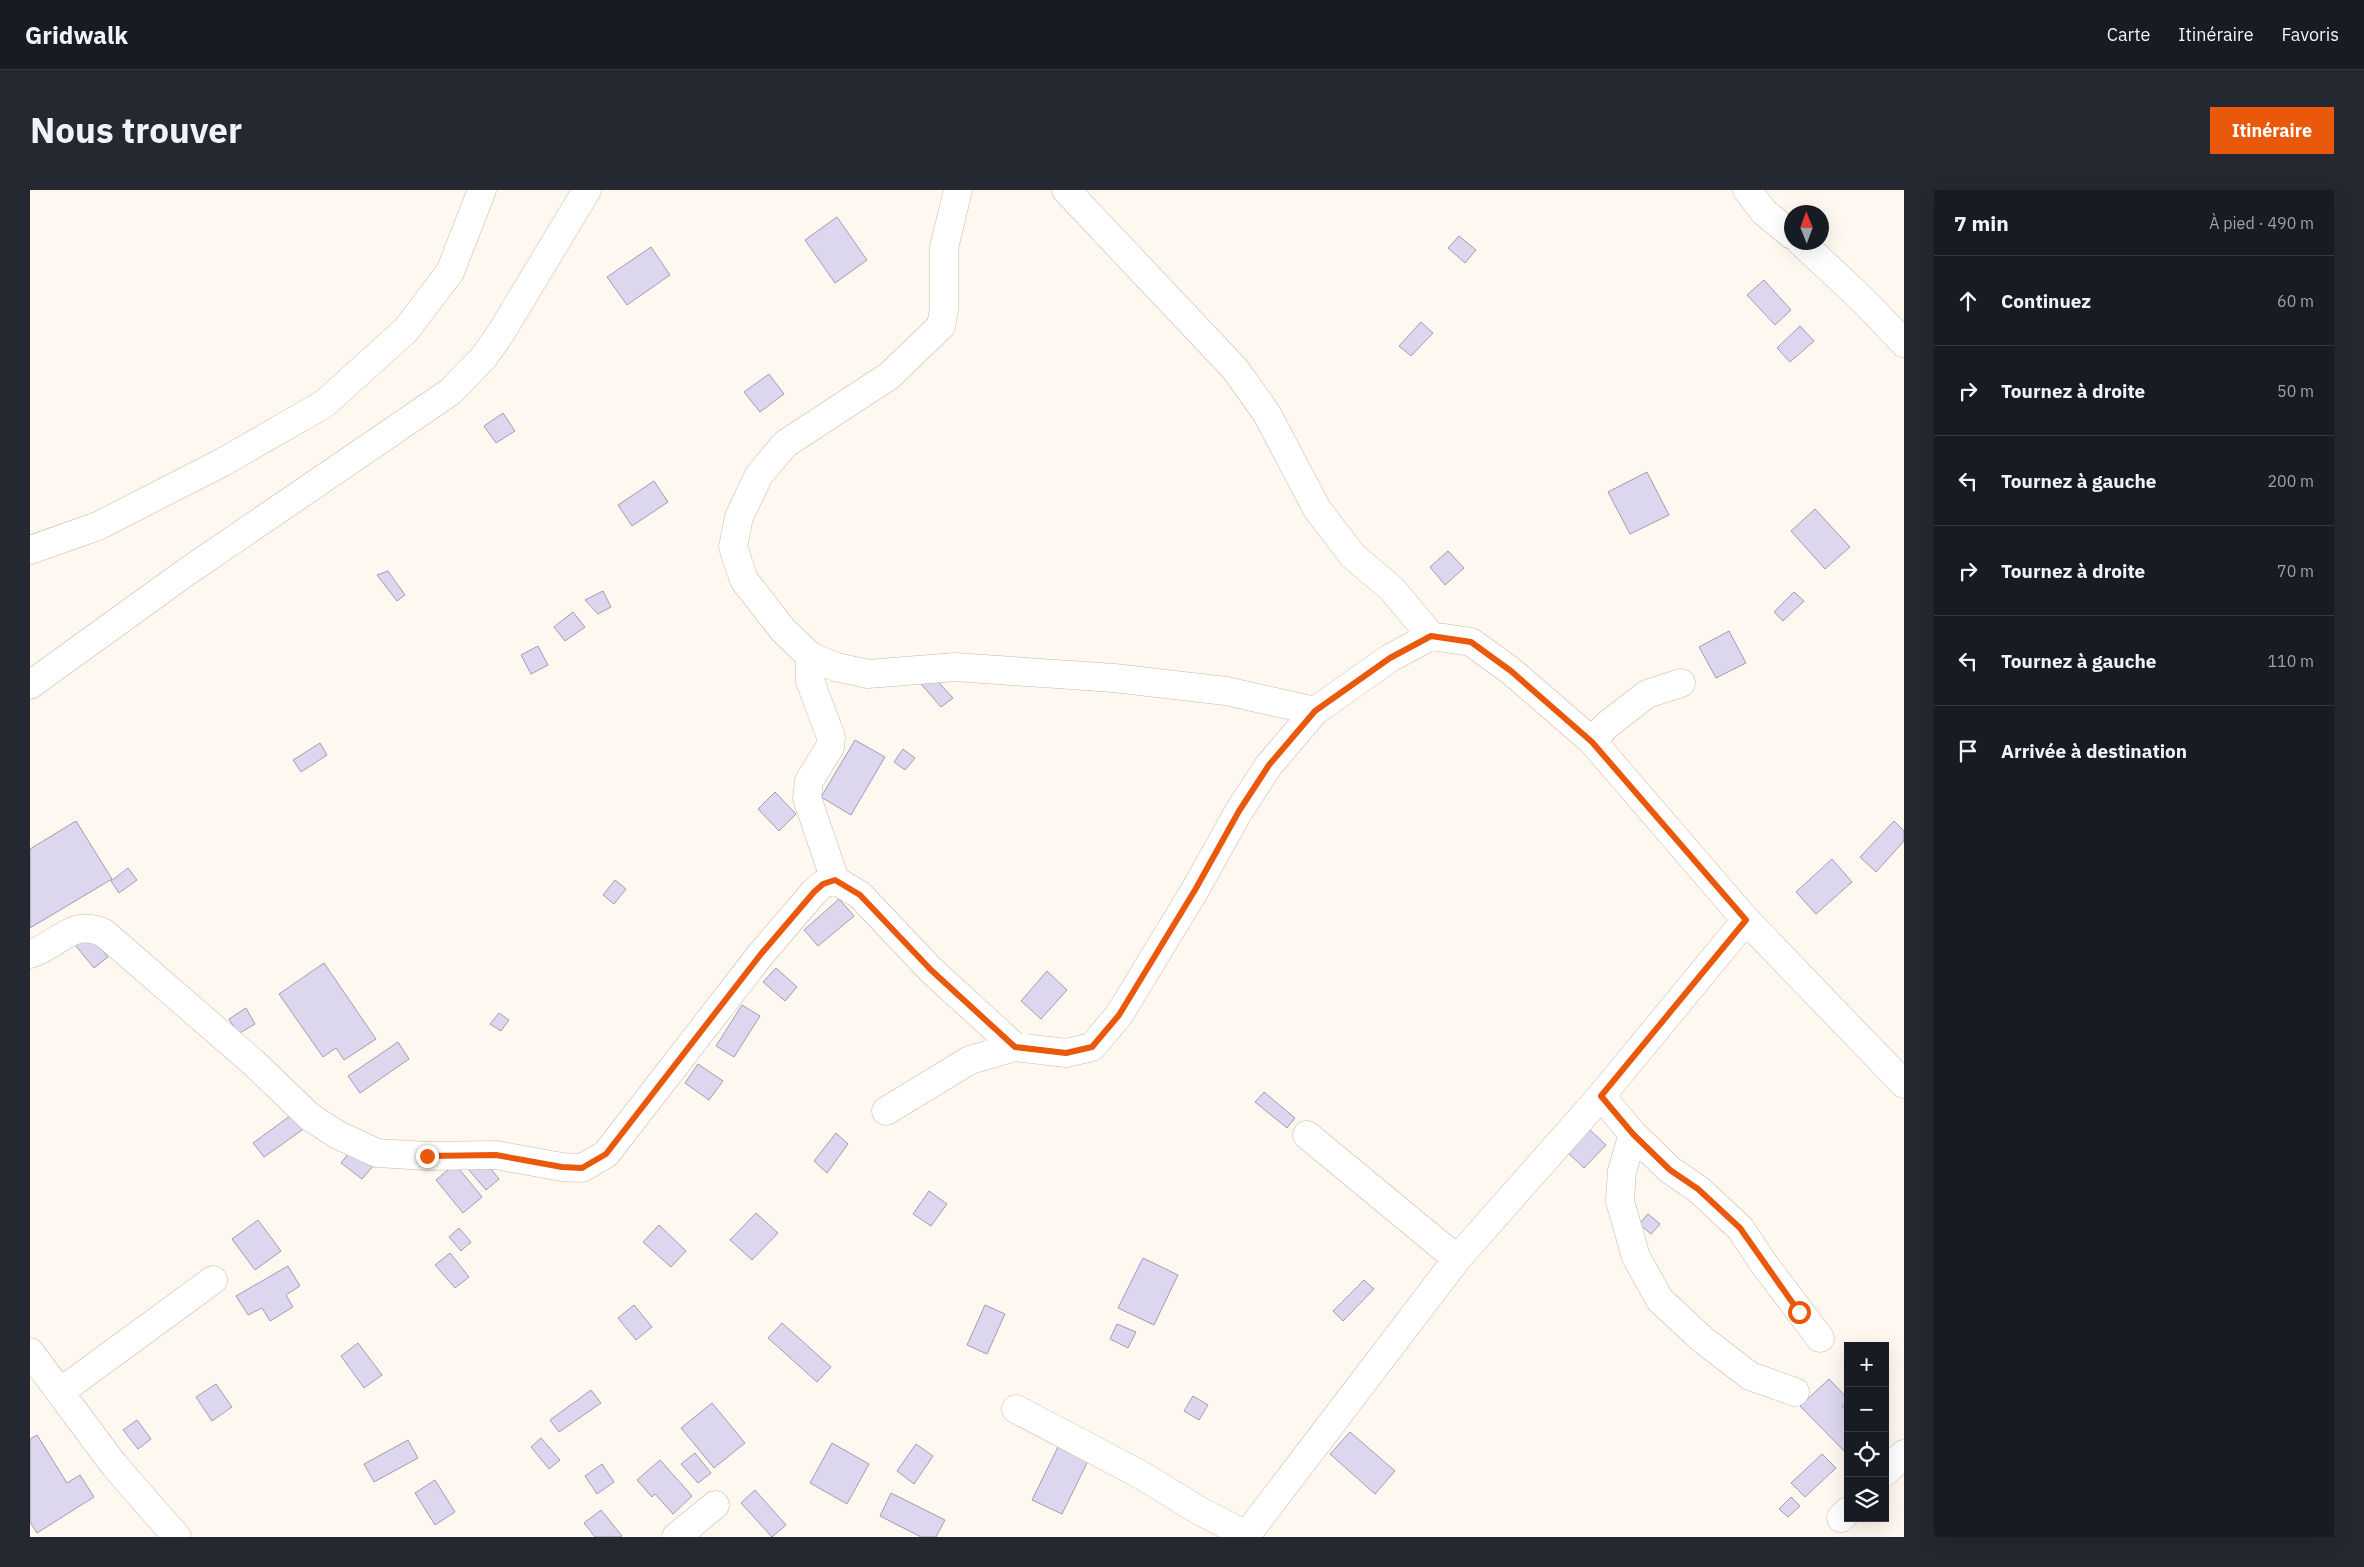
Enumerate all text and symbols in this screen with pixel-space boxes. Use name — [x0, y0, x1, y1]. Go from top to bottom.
text: Gridwalk — [25, 19, 128, 51]
text: Carte — [2107, 23, 2150, 46]
text: Itinéraire — [2178, 23, 2254, 46]
text: Favoris — [2282, 23, 2339, 46]
text: Nous trouver — [30, 107, 242, 153]
button: Itinéraire — [2210, 107, 2334, 154]
north arrow — [1784, 205, 1829, 250]
text: 7 min — [1954, 209, 2009, 237]
text: À pied · 490 m — [2209, 213, 2314, 233]
icon: ahead — [1954, 287, 1982, 315]
text: Continuez — [2001, 289, 2091, 313]
text: 60 m — [2277, 291, 2314, 311]
icon: right — [1954, 377, 1982, 405]
text: Tournez à droite — [2001, 379, 2145, 403]
text: 50 m — [2277, 381, 2314, 401]
icon: left — [1954, 467, 1982, 495]
text: Tournez à gauche — [2001, 469, 2157, 493]
text: 200 m — [2267, 471, 2314, 491]
icon: right — [1954, 557, 1982, 585]
text: Tournez à droite — [2001, 559, 2145, 583]
text: 70 m — [2277, 561, 2314, 581]
icon: left — [1954, 647, 1982, 675]
text: Tournez à gauche — [2001, 649, 2157, 673]
text: 110 m — [2267, 651, 2314, 671]
icon: arrive — [1954, 737, 1982, 765]
text: Arrivée à destination — [2001, 739, 2187, 763]
route end — [416, 1145, 439, 1168]
route start — [1788, 1301, 1811, 1324]
map controls — [1844, 1342, 1889, 1522]
button: + — [1844, 1342, 1889, 1387]
button: − — [1844, 1387, 1889, 1432]
button: locate — [1844, 1432, 1889, 1477]
button: layers — [1844, 1477, 1889, 1522]

